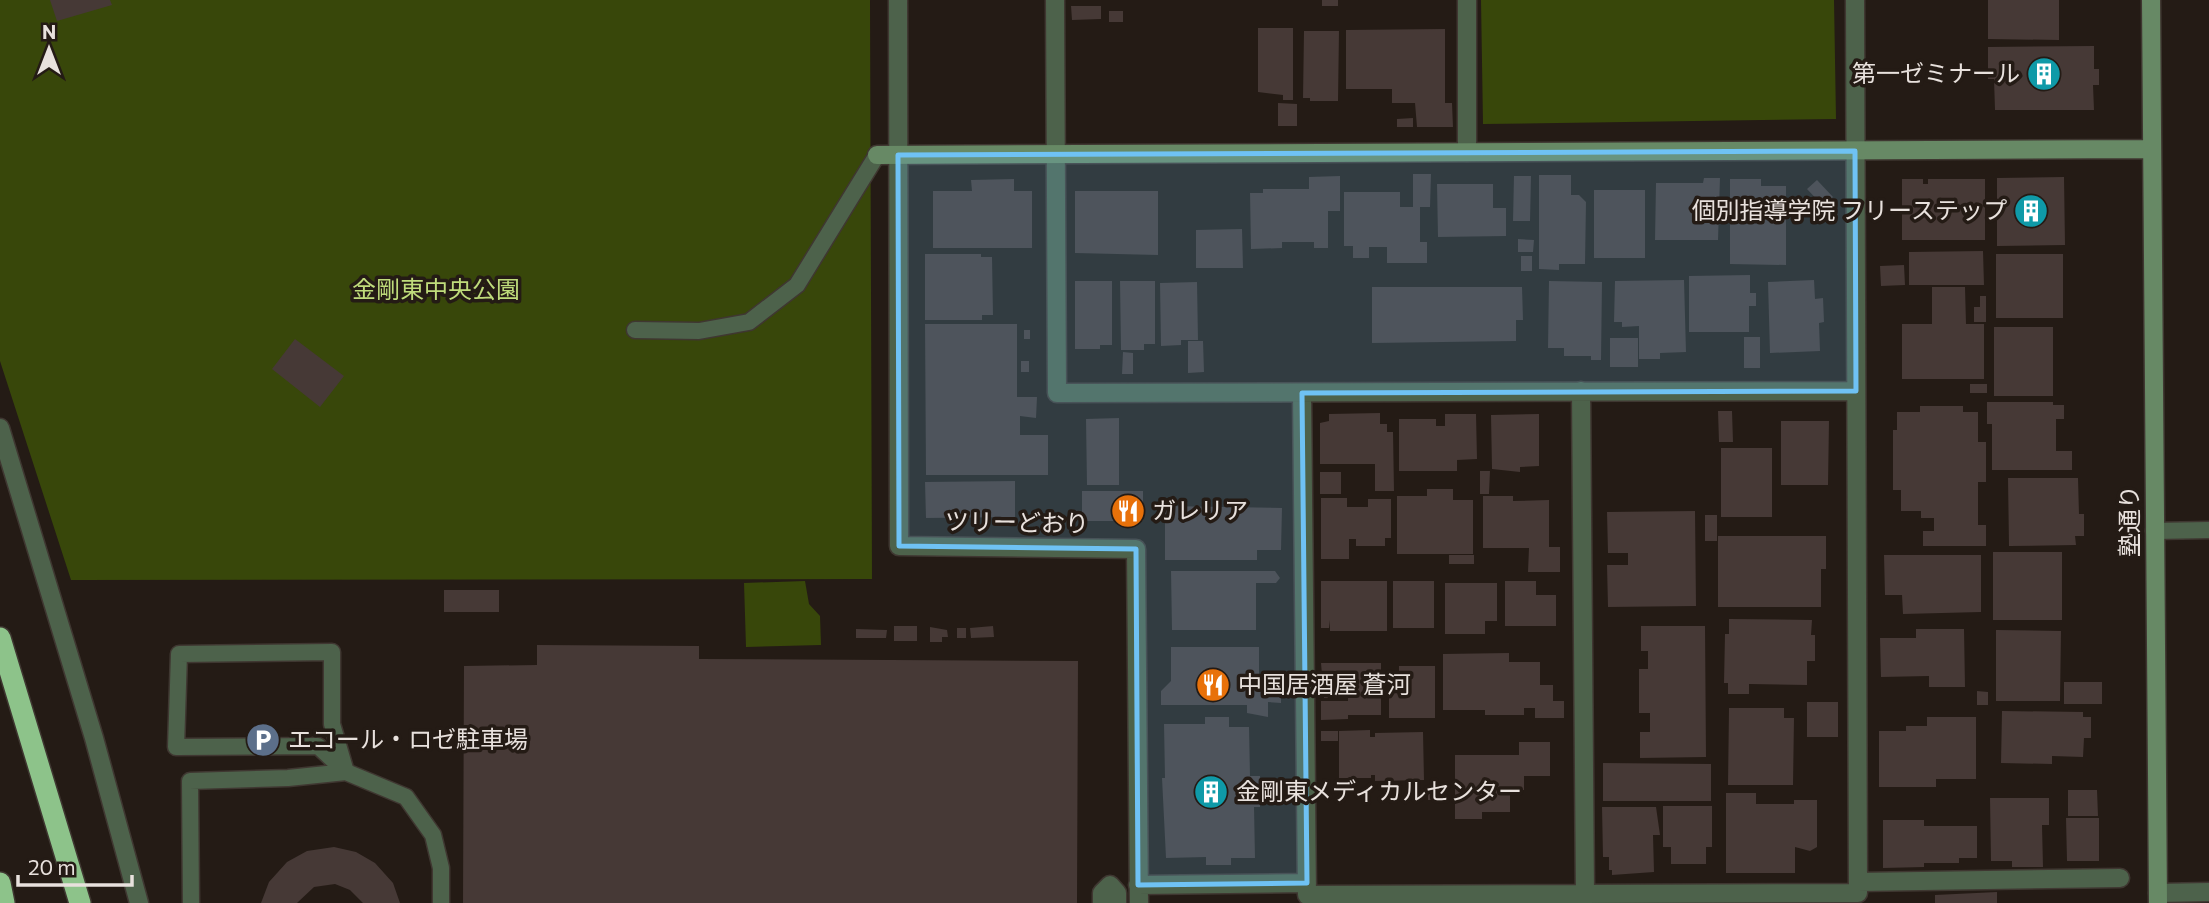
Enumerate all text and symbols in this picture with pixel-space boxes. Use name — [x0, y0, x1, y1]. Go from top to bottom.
north arrow — [14, 14, 84, 84]
text: N — [42, 20, 56, 43]
building icon: 第一ゼミナール — [2025, 55, 2063, 93]
place label: 第一ゼミナール — [1852, 58, 2020, 87]
building icon: 個別指導学院 フリーステップ — [2012, 192, 2050, 230]
place label: 個別指導学院 フリーステップ — [1692, 195, 2007, 224]
park label: 金剛東中央公園 — [352, 274, 520, 303]
street label: 塾通り — [2114, 485, 2143, 557]
restaurant icon: ガレリア — [1109, 492, 1147, 530]
place label: ガレリア — [1152, 495, 1248, 524]
street label: ツリーどおり — [945, 506, 1089, 537]
restaurant icon: 中国居酒屋 蒼河 — [1194, 666, 1232, 704]
place label: 中国居酒屋 蒼河 — [1238, 669, 1411, 698]
parking icon: エコール・ロゼ駐車場 — [244, 721, 282, 759]
place label: エコール・ロゼ駐車場 — [288, 724, 528, 753]
building icon: 金剛東メディカルセンター — [1192, 773, 1230, 811]
place label: 金剛東メディカルセンター — [1236, 776, 1522, 805]
scale bar — [18, 844, 131, 888]
text: 20 m — [28, 854, 76, 879]

